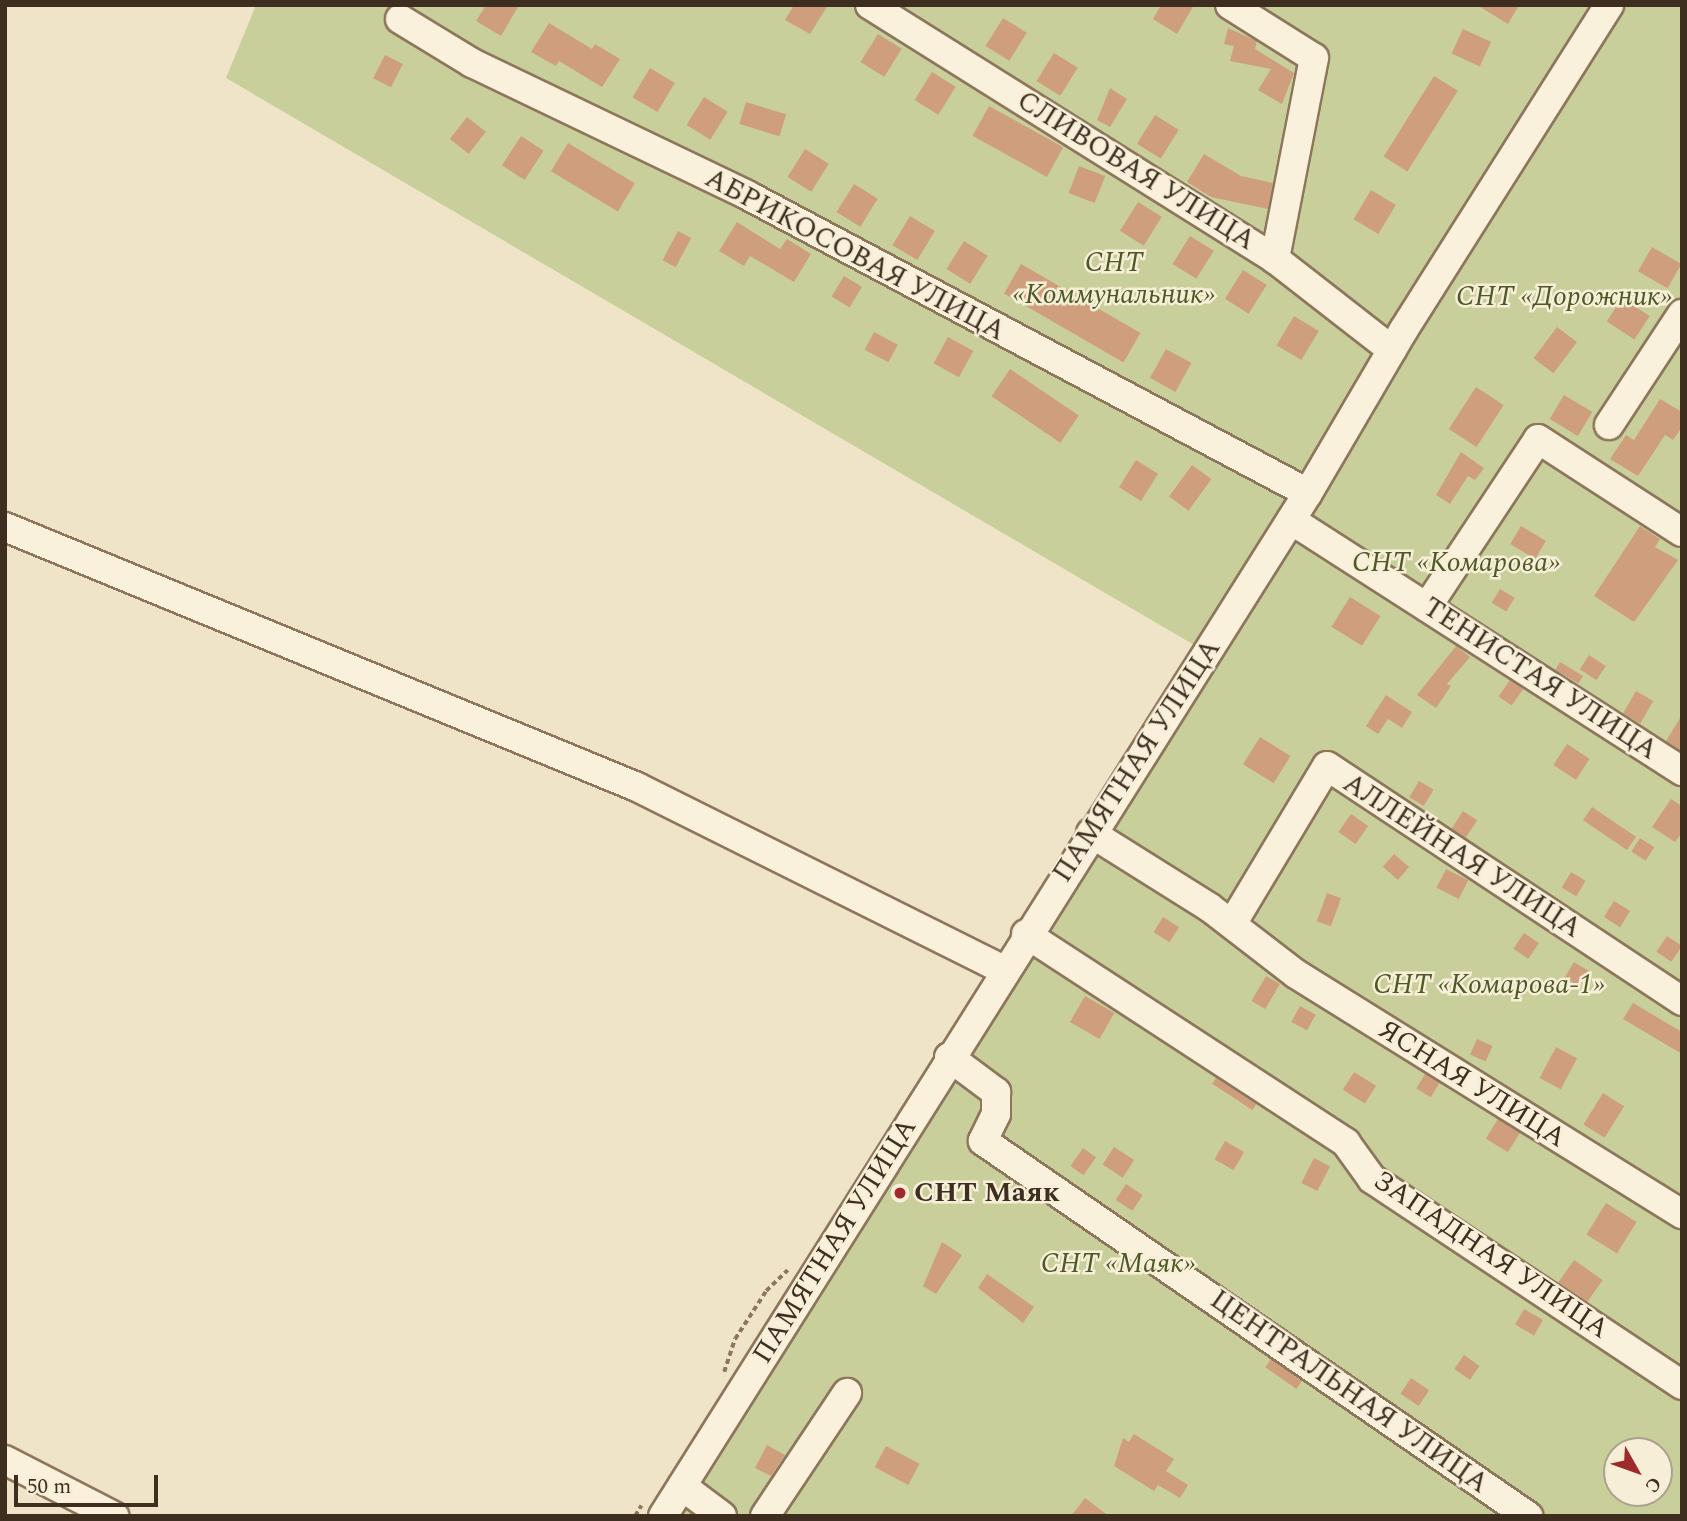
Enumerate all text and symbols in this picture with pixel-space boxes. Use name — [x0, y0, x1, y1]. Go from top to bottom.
street label: СЛИВОВАЯ УЛИЦА — [1011, 84, 1261, 258]
street label: АБРИКОСОВАЯ УЛИЦА — [699, 161, 1011, 349]
park label: СНТ «Коммунальник» — [1013, 246, 1215, 312]
park label: СНТ «Дорожник» — [1456, 280, 1672, 314]
park label: СНТ «Комарова» — [1352, 546, 1560, 580]
street label: ТЕНИСТАЯ УЛИЦА — [1416, 591, 1664, 767]
street label: ПАМЯТНАЯ УЛИЦА — [1046, 633, 1228, 889]
street label: АЛЛЕЙНАЯ УЛИЦА — [1336, 766, 1588, 946]
park label: СНТ «Комарова-1» — [1373, 968, 1605, 1002]
street label: ЯСНАЯ УЛИЦА — [1372, 1013, 1572, 1155]
street label: ПАМЯТНАЯ УЛИЦА — [746, 1112, 924, 1370]
street label: ЗАПАДНАЯ УЛИЦА — [1367, 1164, 1615, 1346]
place label: СНТ Маяк — [914, 1176, 1060, 1210]
marker: СНТ Маяк — [892, 1185, 908, 1201]
park label: СНТ «Маяк» — [1041, 1247, 1195, 1281]
street label: ЦЕНТРАЛЬНАЯ УЛИЦА — [1203, 1283, 1495, 1501]
north arrow — [1603, 1437, 1673, 1507]
scale bar — [18, 1462, 161, 1506]
text: С — [1637, 1470, 1668, 1499]
text: 50 m — [27, 1471, 71, 1503]

